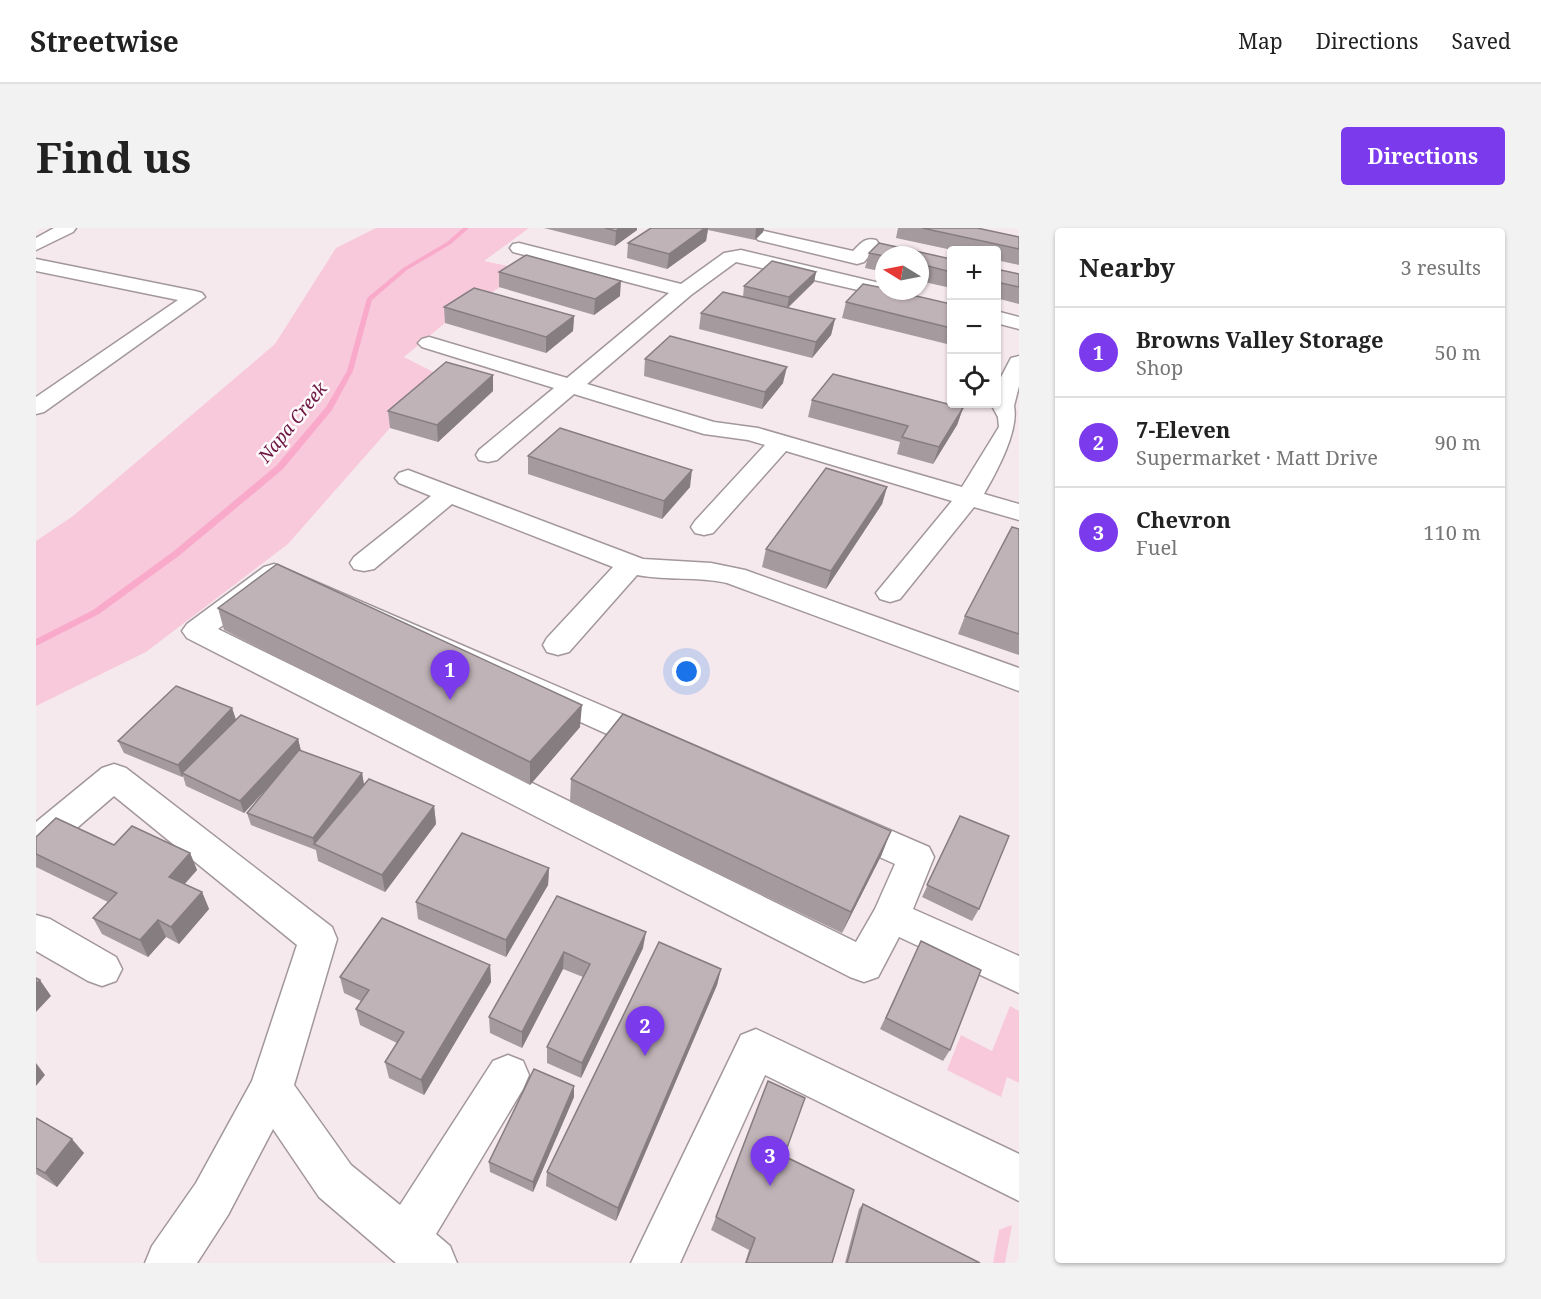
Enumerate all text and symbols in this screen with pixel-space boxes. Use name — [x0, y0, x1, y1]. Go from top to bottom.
text: Streetwise — [30, 22, 179, 60]
text: Map — [1238, 27, 1283, 55]
text: Directions — [1316, 27, 1418, 55]
text: Saved — [1451, 27, 1511, 55]
button: Directions — [1341, 127, 1505, 185]
text: Find us — [36, 128, 191, 185]
north arrow — [875, 246, 929, 300]
map controls — [947, 246, 1001, 408]
button: + — [947, 246, 1001, 300]
text: Nearby — [1079, 249, 1175, 285]
text: 3 results — [1401, 254, 1481, 281]
button: − — [947, 300, 1001, 354]
text: Browns Valley Storage — [1136, 324, 1384, 354]
text: 1 — [1093, 339, 1104, 366]
text: 50 m — [1435, 339, 1481, 366]
button: locate — [947, 354, 1001, 408]
text: Shop — [1136, 354, 1183, 381]
water label: Napa Creek — [252, 376, 332, 468]
text: 7-Eleven — [1136, 414, 1231, 444]
text: 2 — [1093, 429, 1104, 456]
text: 90 m — [1435, 429, 1481, 456]
text: Supermarket · Matt Drive — [1136, 444, 1378, 471]
text: Chevron — [1136, 504, 1231, 534]
text: 3 — [1093, 519, 1104, 546]
text: 110 m — [1423, 519, 1481, 546]
text: Fuel — [1136, 534, 1177, 561]
pin: 1 — [430, 650, 470, 700]
your location — [672, 657, 701, 686]
pin: 2 — [626, 1006, 664, 1056]
pin: 3 — [750, 1136, 790, 1186]

